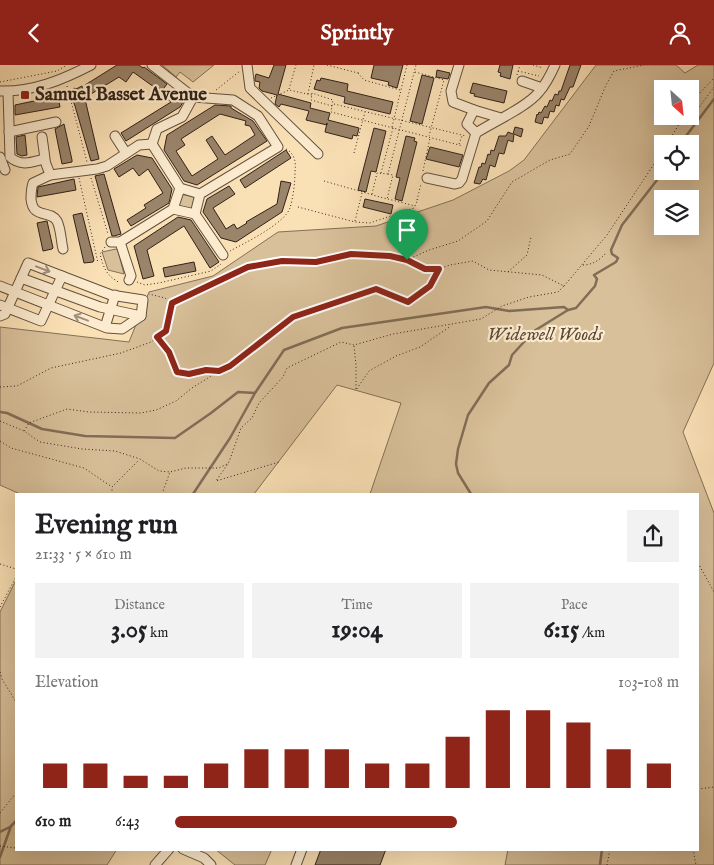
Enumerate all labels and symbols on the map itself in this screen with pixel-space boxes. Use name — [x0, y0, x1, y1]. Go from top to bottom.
north arrow — [654, 80, 699, 125]
place label: Samuel Basset Avenue — [35, 83, 207, 107]
marker: Samuel Basset Avenue — [19, 89, 31, 101]
pin — [386, 209, 428, 260]
one-way arrow — [36, 265, 51, 274]
one-way arrow — [74, 312, 89, 322]
park label: Widewell Woods — [487, 323, 603, 347]

